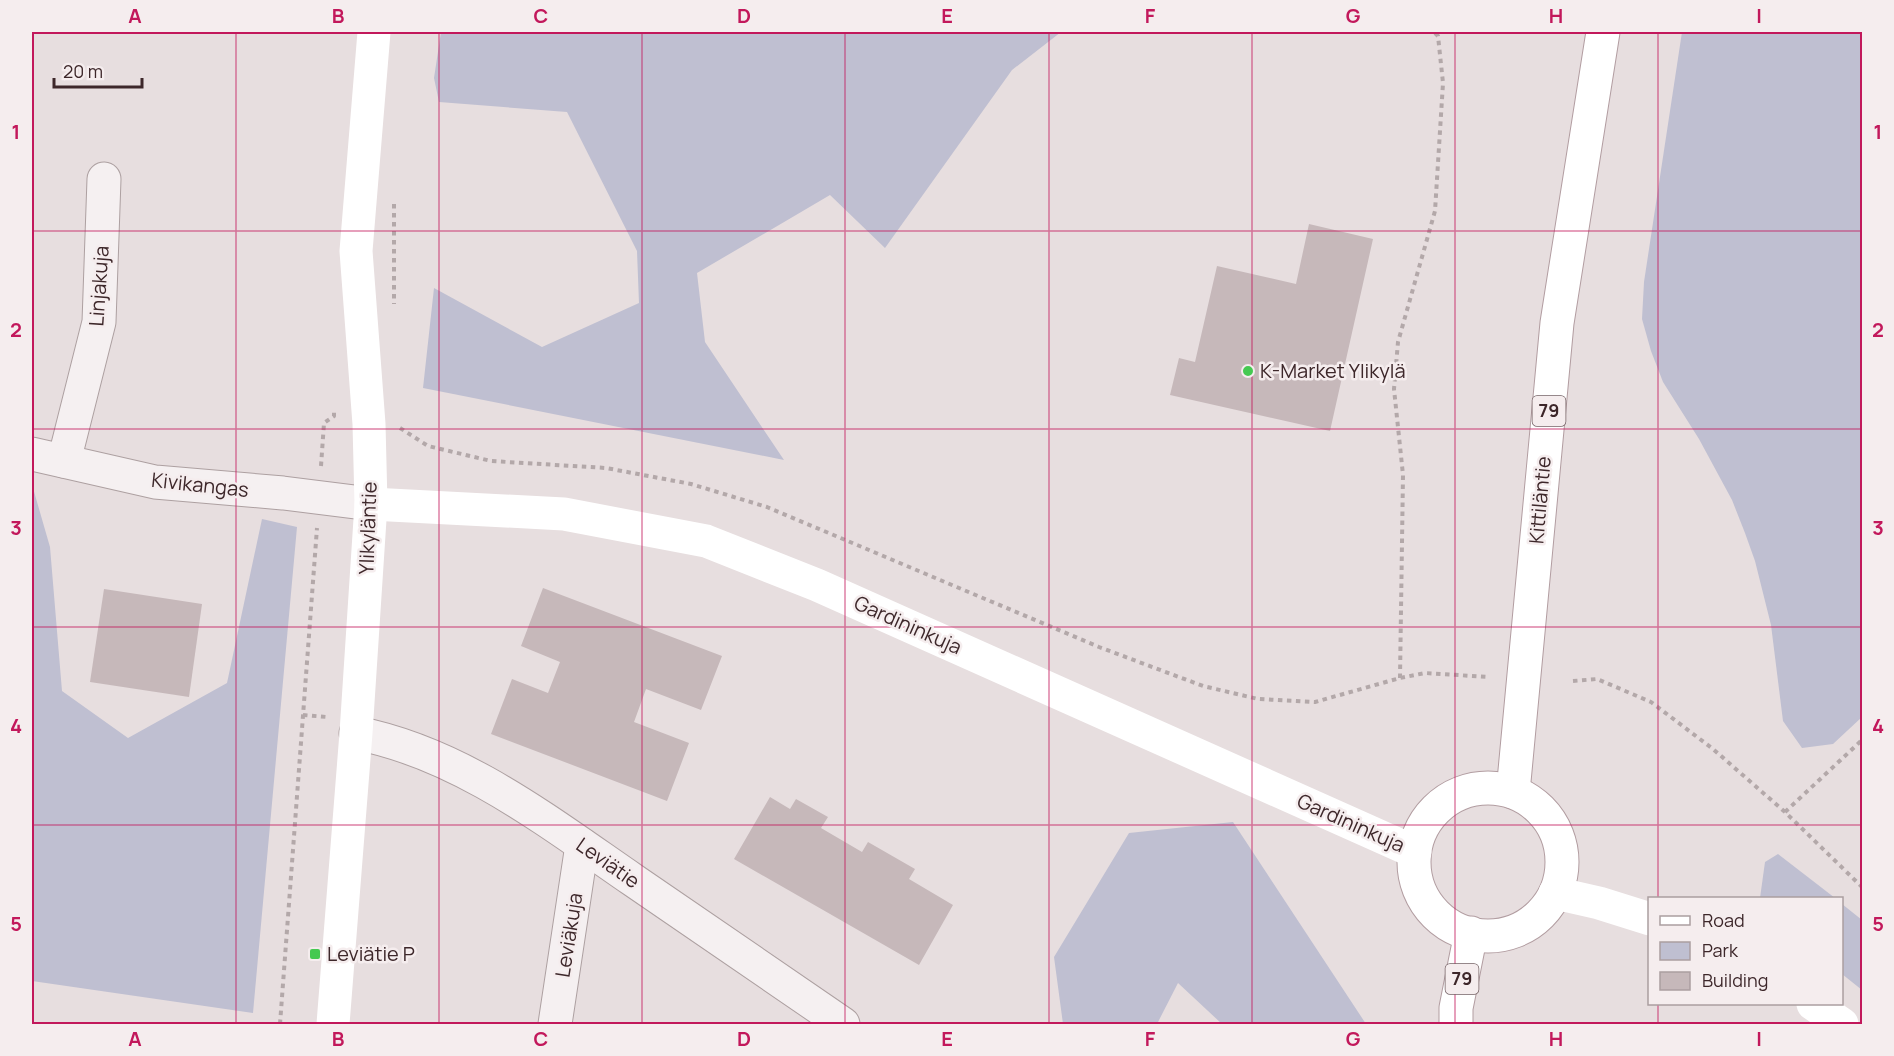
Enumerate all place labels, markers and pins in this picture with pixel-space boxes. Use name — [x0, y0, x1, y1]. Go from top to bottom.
place label: K-Market Ylikylä — [1260, 357, 1406, 384]
marker: K-Market Ylikylä — [1241, 364, 1255, 378]
place label: Leviätie P — [327, 940, 415, 967]
marker: Leviätie P — [308, 947, 322, 961]

